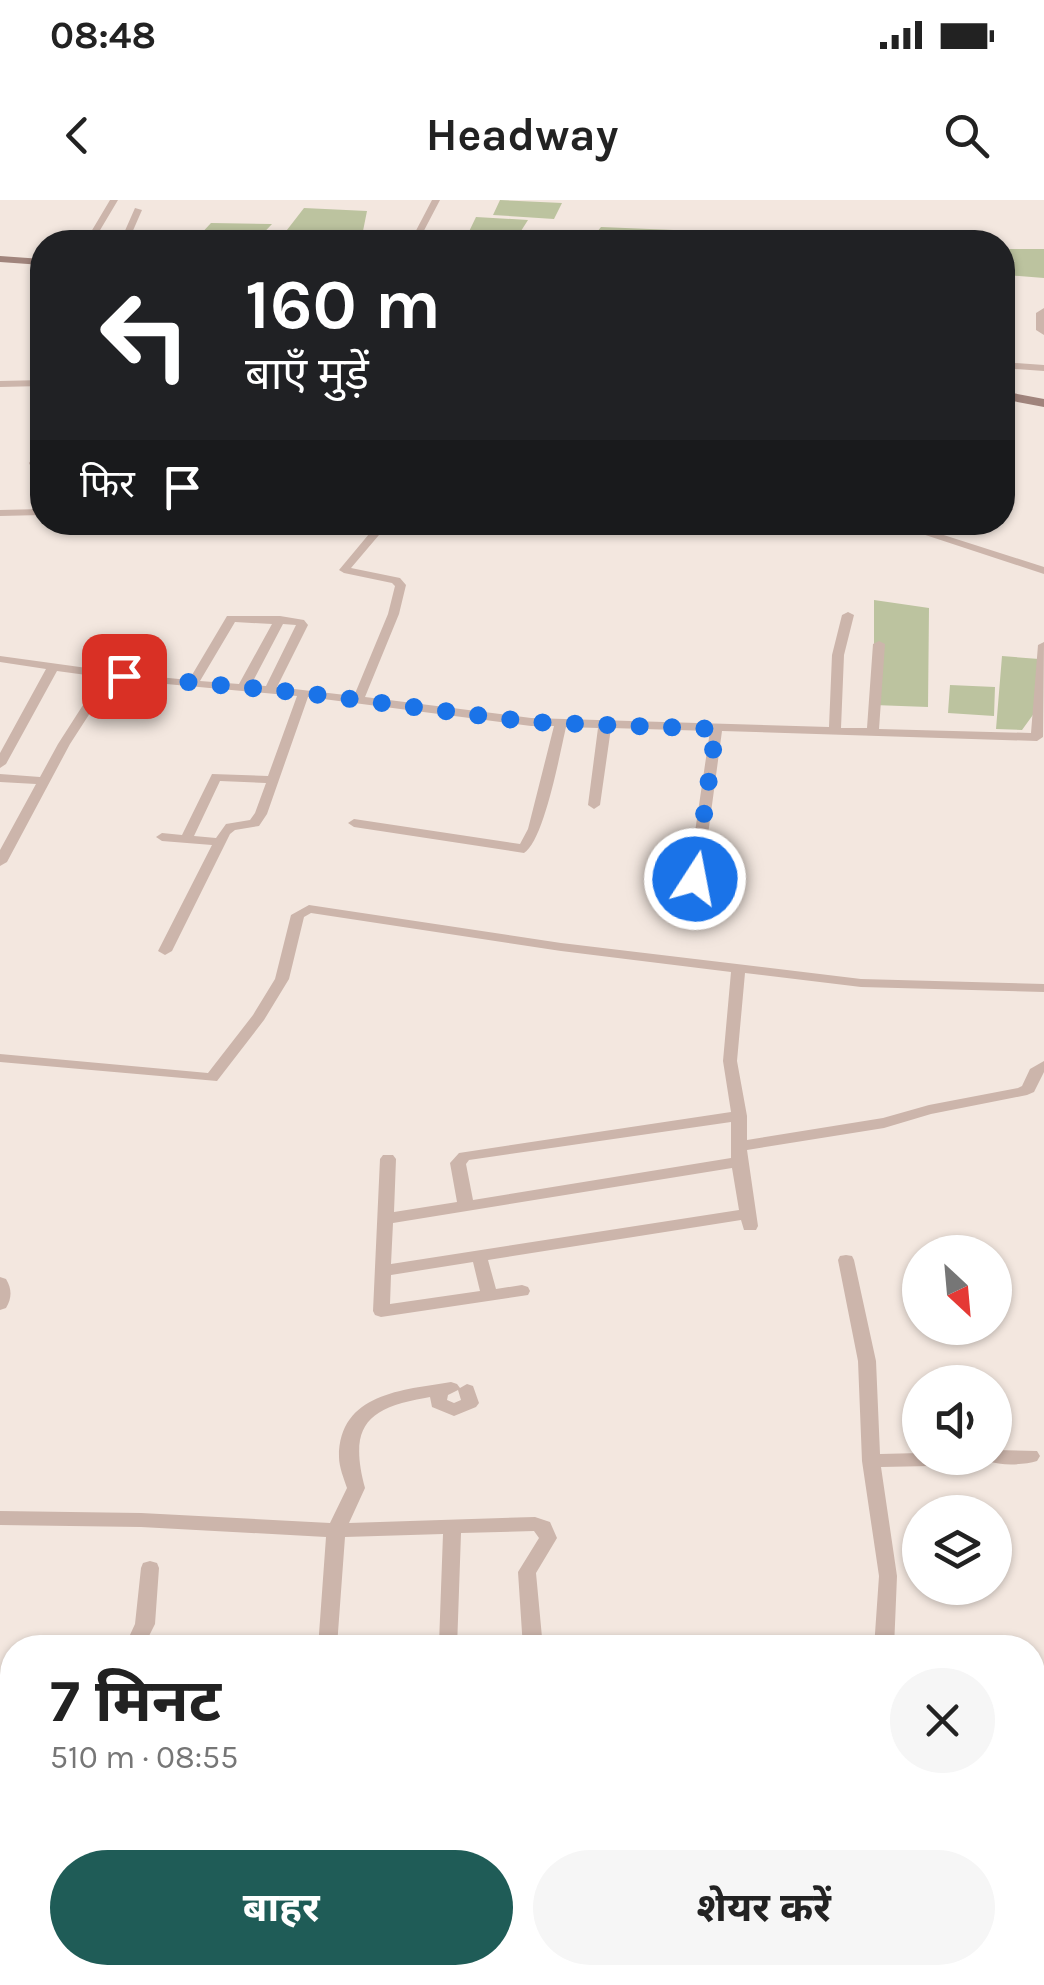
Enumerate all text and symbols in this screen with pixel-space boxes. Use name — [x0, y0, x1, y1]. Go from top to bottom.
text: 08:48 — [50, 13, 156, 58]
icon: back — [50, 108, 105, 163]
icon: search — [939, 108, 994, 163]
text: Headway — [426, 109, 618, 161]
text: 160 m — [245, 264, 441, 346]
icon: left — [80, 270, 210, 400]
text: बाएँ मुड़ें — [245, 348, 369, 400]
icon: arrive — [155, 460, 210, 515]
text: फिर — [80, 462, 135, 507]
pin — [82, 634, 167, 719]
icon: arrive — [97, 649, 152, 704]
position arrow — [643, 827, 747, 931]
north arrow — [902, 1235, 1012, 1345]
map controls — [902, 1235, 1012, 1605]
button: sound — [902, 1365, 1012, 1475]
button: layers — [902, 1495, 1012, 1605]
text: 7 मिनट — [50, 1666, 221, 1736]
button: close — [890, 1668, 995, 1773]
text: 510 m · 08:55 — [50, 1739, 238, 1776]
button: बाहर — [50, 1850, 513, 1965]
button: शेयर करें — [533, 1850, 995, 1965]

